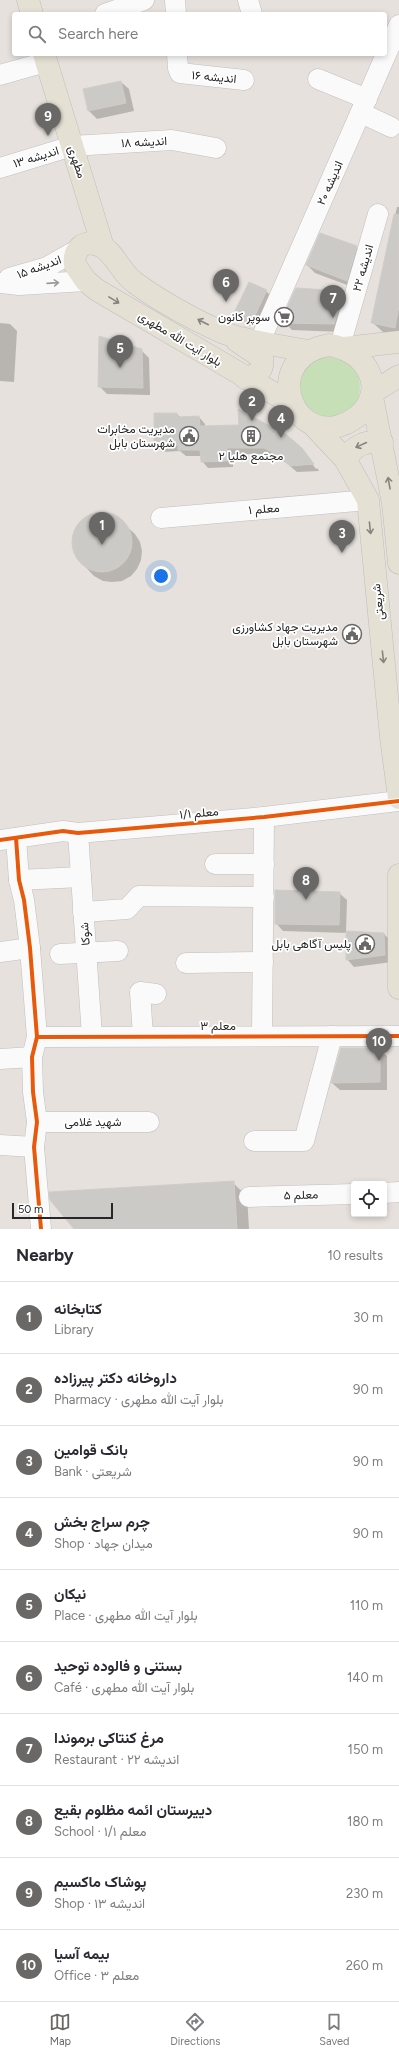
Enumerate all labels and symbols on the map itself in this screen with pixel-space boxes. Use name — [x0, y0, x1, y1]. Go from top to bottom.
street label: اندیشه ۱۶ — [191, 68, 237, 86]
pin: 9 — [35, 103, 61, 136]
street label: اندیشه ۱۸ — [121, 134, 167, 150]
street label: اندیشه ١٣ — [11, 143, 61, 171]
street label: مطهری — [64, 144, 89, 180]
street label: اندیشه ۲۰ — [314, 159, 346, 207]
street label: اندیشه ۲۲ — [350, 243, 376, 293]
street label: اندیشه ۱۵ — [15, 253, 63, 281]
pin: 6 — [213, 269, 239, 302]
one-way arrow — [46, 279, 59, 286]
pin: 7 — [320, 285, 346, 318]
one-way arrow — [108, 296, 119, 304]
supermarket icon: سوپر کانون — [273, 306, 295, 328]
street label: بلوار آیت الله مطهری — [135, 309, 224, 370]
place label: سوپر کانون — [218, 310, 270, 325]
one-way arrow — [198, 318, 210, 325]
pin: 5 — [107, 335, 133, 368]
pin: 2 — [239, 388, 265, 421]
pin: 4 — [268, 405, 294, 438]
place label: مدیریت مخابرات شهرستان بابل — [97, 422, 175, 451]
public building icon: مدیریت مخابرات شهرستان بابل — [178, 425, 200, 447]
building icon: مجتمع هلیا ۲ — [240, 425, 262, 447]
one-way arrow — [355, 442, 367, 449]
place label: مجتمع هلیا ۲ — [219, 449, 283, 465]
one-way arrow — [385, 476, 393, 489]
street label: معلم ۱ — [248, 501, 280, 518]
pin: 1 — [89, 512, 115, 545]
pin: 3 — [329, 520, 355, 553]
one-way arrow — [367, 521, 374, 534]
your location — [151, 566, 171, 586]
street label: شریعتی — [369, 583, 388, 621]
place label: مدیریت جهاد کشاورزی شهرستان بابل — [232, 620, 338, 649]
public building icon: مدیریت جهاد کشاورزی شهرستان بابل — [341, 623, 363, 645]
one-way arrow — [379, 650, 387, 663]
street label: معلم ۱/۱ — [179, 804, 219, 823]
pin: 8 — [293, 867, 319, 900]
street label: شوکا — [77, 922, 94, 946]
public building icon: پلیس آگاهی بابل — [354, 933, 376, 955]
place label: پلیس آگاهی بابل — [272, 937, 351, 952]
street label: معلم ۳ — [200, 1019, 236, 1034]
pin: 10 — [366, 1028, 392, 1061]
street label: شهید غلامی — [64, 1115, 122, 1130]
street label: معلم ۵ — [283, 1187, 319, 1204]
scale bar — [12, 1201, 113, 1220]

